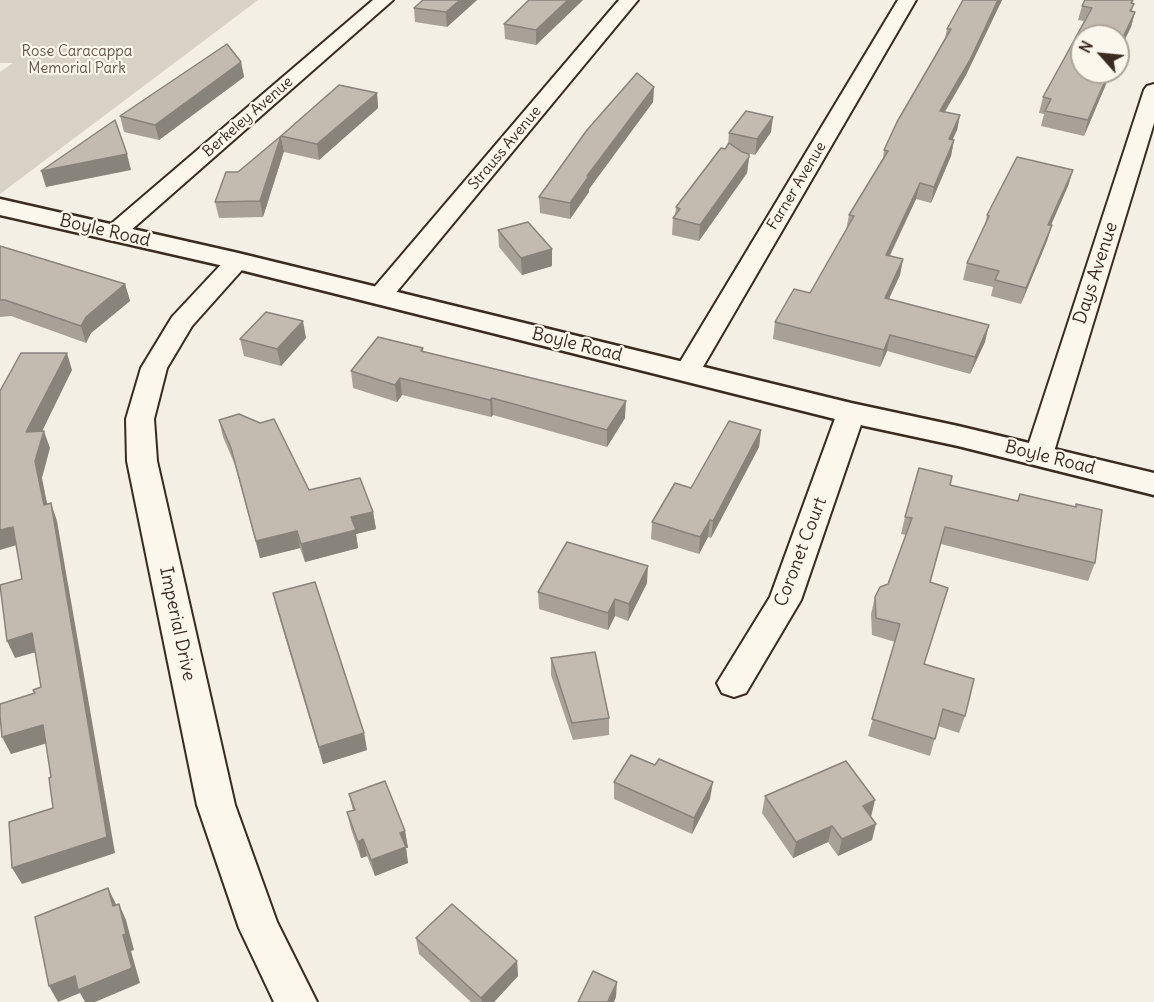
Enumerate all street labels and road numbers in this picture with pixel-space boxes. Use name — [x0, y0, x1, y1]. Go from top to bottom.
street label: Berkeley Avenue — [199, 73, 297, 161]
street label: Strauss Avenue — [465, 102, 545, 194]
street label: Farner Avenue — [764, 139, 830, 233]
street label: Boyle Road — [58, 210, 152, 252]
street label: Days Avenue — [1069, 219, 1123, 327]
street label: Boyle Road — [530, 323, 624, 367]
street label: Boyle Road — [1003, 436, 1097, 480]
street label: Coronet Court — [770, 494, 832, 610]
street label: Imperial Drive — [154, 565, 200, 683]

